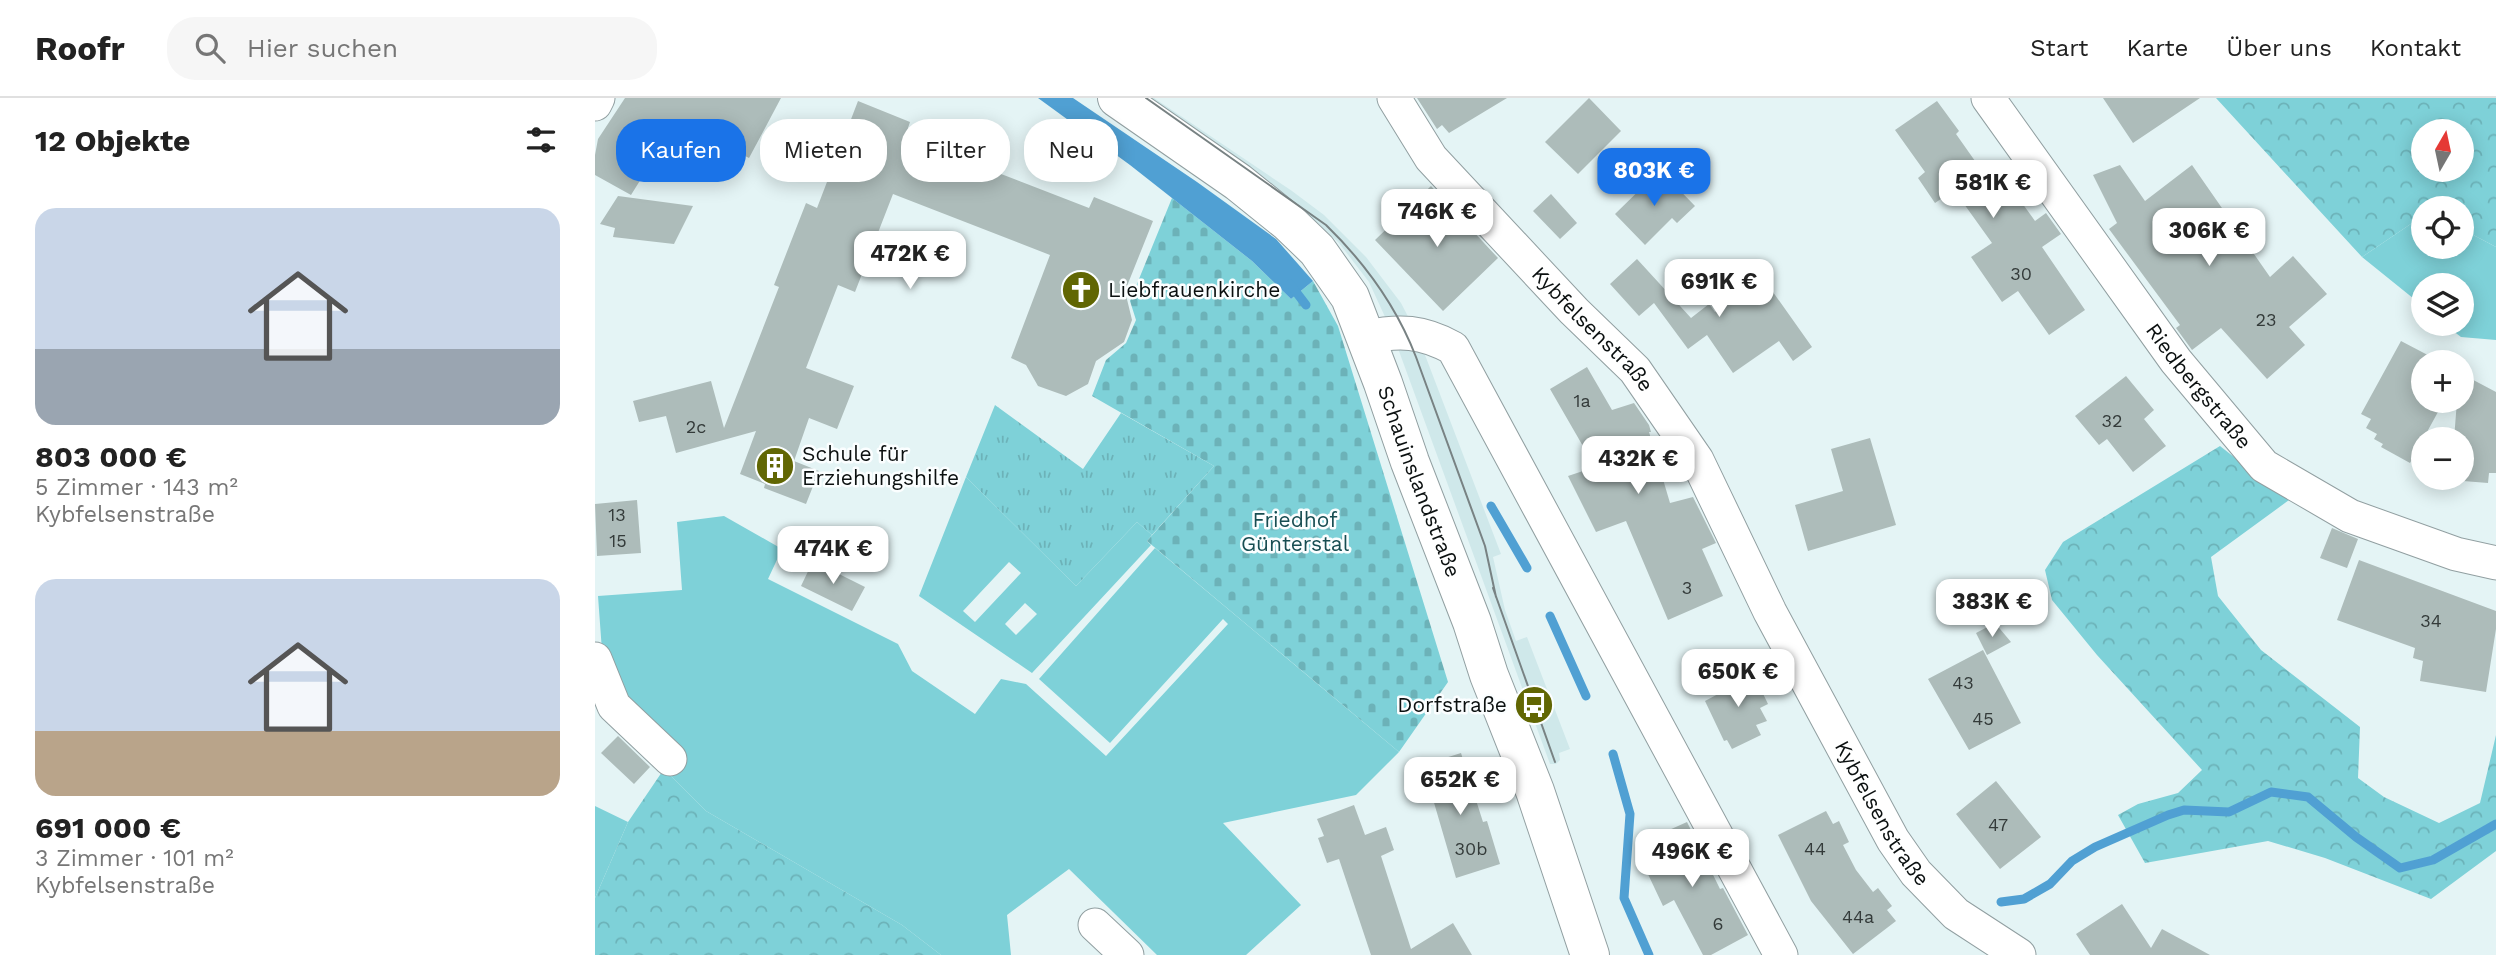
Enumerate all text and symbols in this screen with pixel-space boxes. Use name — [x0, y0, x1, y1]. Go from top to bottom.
search box — [167, 17, 657, 80]
text: Roofr — [35, 29, 125, 68]
icon: search — [191, 29, 229, 67]
text: Hier suchen — [247, 33, 398, 63]
text: Start — [2030, 34, 2088, 62]
text: Karte — [2126, 34, 2188, 62]
text: Über uns — [2226, 34, 2332, 62]
text: Kontakt — [2370, 34, 2461, 62]
chip: Kaufen — [616, 119, 746, 182]
chip: Mieten — [760, 119, 887, 182]
chip: Filter — [901, 119, 1010, 182]
chip: Neu — [1024, 119, 1118, 182]
north arrow — [2411, 119, 2475, 182]
map controls — [2411, 119, 2474, 490]
icon: filters — [522, 121, 560, 159]
text: 12 Objekte — [35, 123, 191, 158]
pin: 803K € — [1597, 148, 1711, 208]
text: 803K € — [1613, 157, 1695, 184]
pin: 581K € — [1936, 160, 2050, 220]
text: 581K € — [1955, 169, 2031, 196]
pin: 746K € — [1380, 190, 1494, 249]
button: locate — [2411, 196, 2474, 259]
text: 746K € — [1397, 198, 1477, 225]
pin: 306K € — [2152, 208, 2266, 268]
text: 306K € — [2168, 217, 2250, 244]
pin: 472K € — [853, 232, 967, 291]
text: 472K € — [870, 240, 950, 267]
icon: home — [235, 253, 361, 379]
pin: 691K € — [1662, 260, 1776, 319]
street label: Kybfelsenstraße — [1527, 261, 1659, 396]
house number: 30 — [2010, 263, 2032, 284]
text: 691K € — [1681, 268, 1757, 295]
church icon: Liebfrauenkirche — [1060, 269, 1102, 311]
button: layers — [2411, 273, 2474, 336]
place label: Liebfrauenkirche — [1108, 277, 1280, 302]
house number: 23 — [2256, 309, 2277, 330]
street label: Riedbergstraße — [2141, 318, 2257, 454]
button: + — [2411, 350, 2474, 413]
street label: Schauinslandstraße — [1373, 382, 1466, 581]
house number: 1a — [1573, 390, 1591, 411]
house number: 32 — [2102, 410, 2123, 431]
house number: 2c — [686, 416, 706, 437]
button: − — [2411, 427, 2474, 490]
pin: 432K € — [1581, 436, 1695, 496]
text: 803 000 € — [35, 439, 187, 474]
place label: Schule für Erziehungshilfe — [802, 441, 959, 490]
building icon: Schule für Erziehungshilfe — [754, 445, 796, 487]
text: 432K € — [1598, 445, 1678, 472]
text: 5 Zimmer · 143 m² — [35, 474, 238, 501]
text: Kybfelsenstraße — [35, 501, 215, 528]
house number: 13 — [608, 504, 626, 525]
park label: Friedhof Günterstal — [1241, 507, 1350, 556]
pin: 474K € — [776, 526, 890, 586]
house number: 15 — [609, 530, 627, 551]
text: 474K € — [793, 535, 873, 562]
house number: 3 — [1682, 577, 1692, 598]
pin: 383K € — [1935, 580, 2049, 639]
text: 383K € — [1952, 588, 2032, 615]
house number: 34 — [2420, 610, 2442, 631]
icon: home — [235, 624, 361, 750]
pin: 650K € — [1681, 650, 1795, 709]
text: 650K € — [1698, 658, 1778, 685]
house number: 43 — [1952, 672, 1974, 693]
bus stop icon: Dorfstraße — [1513, 684, 1555, 726]
place label: Dorfstraße — [1397, 692, 1507, 717]
house number: 45 — [1972, 708, 1994, 729]
street label: Kybfelsenstraße — [1830, 736, 1935, 891]
pin: 652K € — [1403, 758, 1517, 817]
text: 652K € — [1420, 766, 1500, 793]
text: 691 000 € — [35, 810, 181, 845]
house number: 47 — [1988, 814, 2008, 835]
pin: 496K € — [1635, 830, 1749, 889]
house number: 30b — [1455, 838, 1487, 859]
text: 496K € — [1651, 838, 1733, 865]
house number: 44 — [1804, 838, 1826, 859]
text: 3 Zimmer · 101 m² — [35, 845, 234, 872]
text: Kybfelsenstraße — [35, 872, 215, 899]
house number: 44a — [1842, 906, 1874, 927]
house number: 6 — [1713, 913, 1723, 934]

